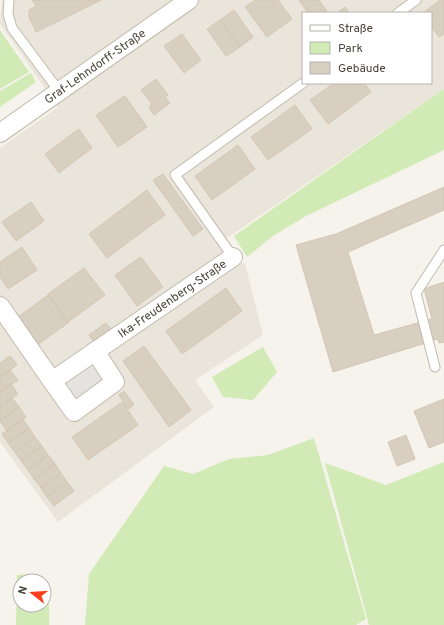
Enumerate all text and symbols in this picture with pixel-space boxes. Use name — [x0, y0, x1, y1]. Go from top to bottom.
legend — [302, 12, 432, 84]
text: Straße — [338, 21, 373, 37]
street label: Graf-Lehndorff-Straße — [42, 26, 149, 108]
text: Park — [338, 41, 363, 57]
text: Gebäude — [338, 61, 386, 77]
street label: Ika-Freudenberg-Straße — [115, 257, 230, 342]
north arrow — [12, 573, 52, 613]
text: N — [16, 585, 31, 596]

